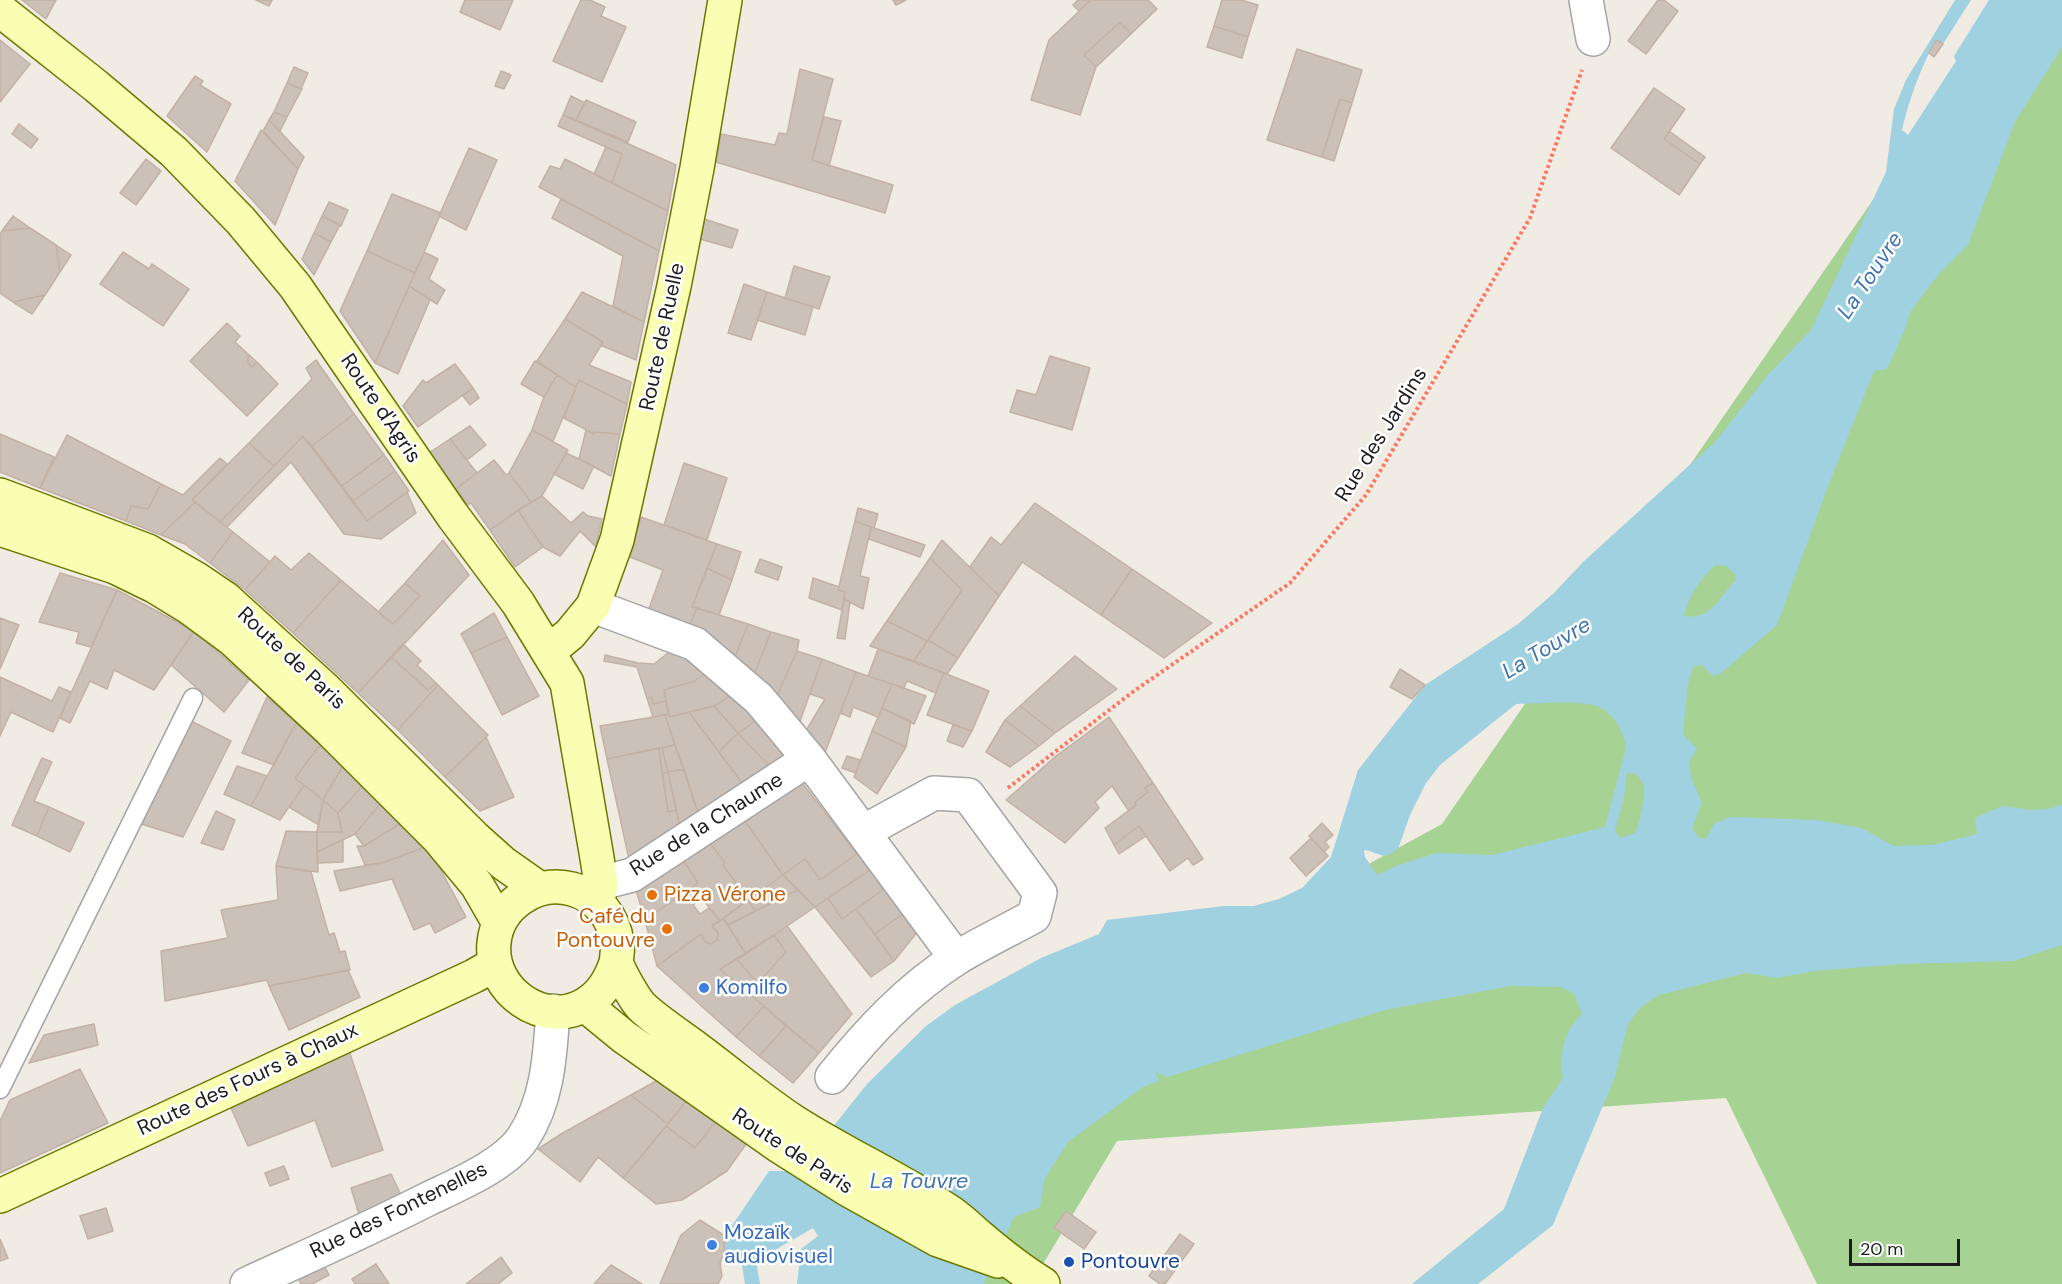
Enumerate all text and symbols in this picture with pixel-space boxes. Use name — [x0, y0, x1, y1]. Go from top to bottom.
water label: La Touvre — [1832, 228, 1910, 324]
street label: Route de Ruelle — [635, 261, 691, 413]
street label: Route d'Agris — [334, 350, 426, 468]
street label: Rue des Jardins — [1331, 363, 1433, 507]
street label: Route de Paris — [232, 602, 350, 716]
water label: La Touvre — [1498, 612, 1596, 686]
street label: Rue de la Chaume — [626, 768, 788, 882]
place label: Pizza Vérone — [664, 882, 786, 908]
marker: Pizza Vérone — [645, 888, 659, 902]
place label: Café du Pontouvre — [556, 904, 655, 954]
marker: Café du Pontouvre — [660, 922, 674, 936]
place label: Komilfo — [716, 975, 788, 1001]
marker: Komilfo — [697, 981, 711, 995]
street label: Route des Fours à Chaux — [134, 1018, 362, 1142]
street label: Route de Paris — [727, 1104, 857, 1200]
street label: Rue des Fontenelles — [306, 1157, 492, 1265]
water label: La Touvre — [870, 1169, 968, 1195]
place label: Mozaïk audiovisuel — [724, 1220, 833, 1270]
scale bar — [1852, 1227, 1963, 1265]
text: 20 m — [1860, 1237, 1903, 1261]
marker: Mozaïk audiovisuel — [705, 1238, 719, 1252]
place label: Pontouvre — [1081, 1249, 1180, 1275]
marker: Pontouvre — [1062, 1255, 1076, 1269]

